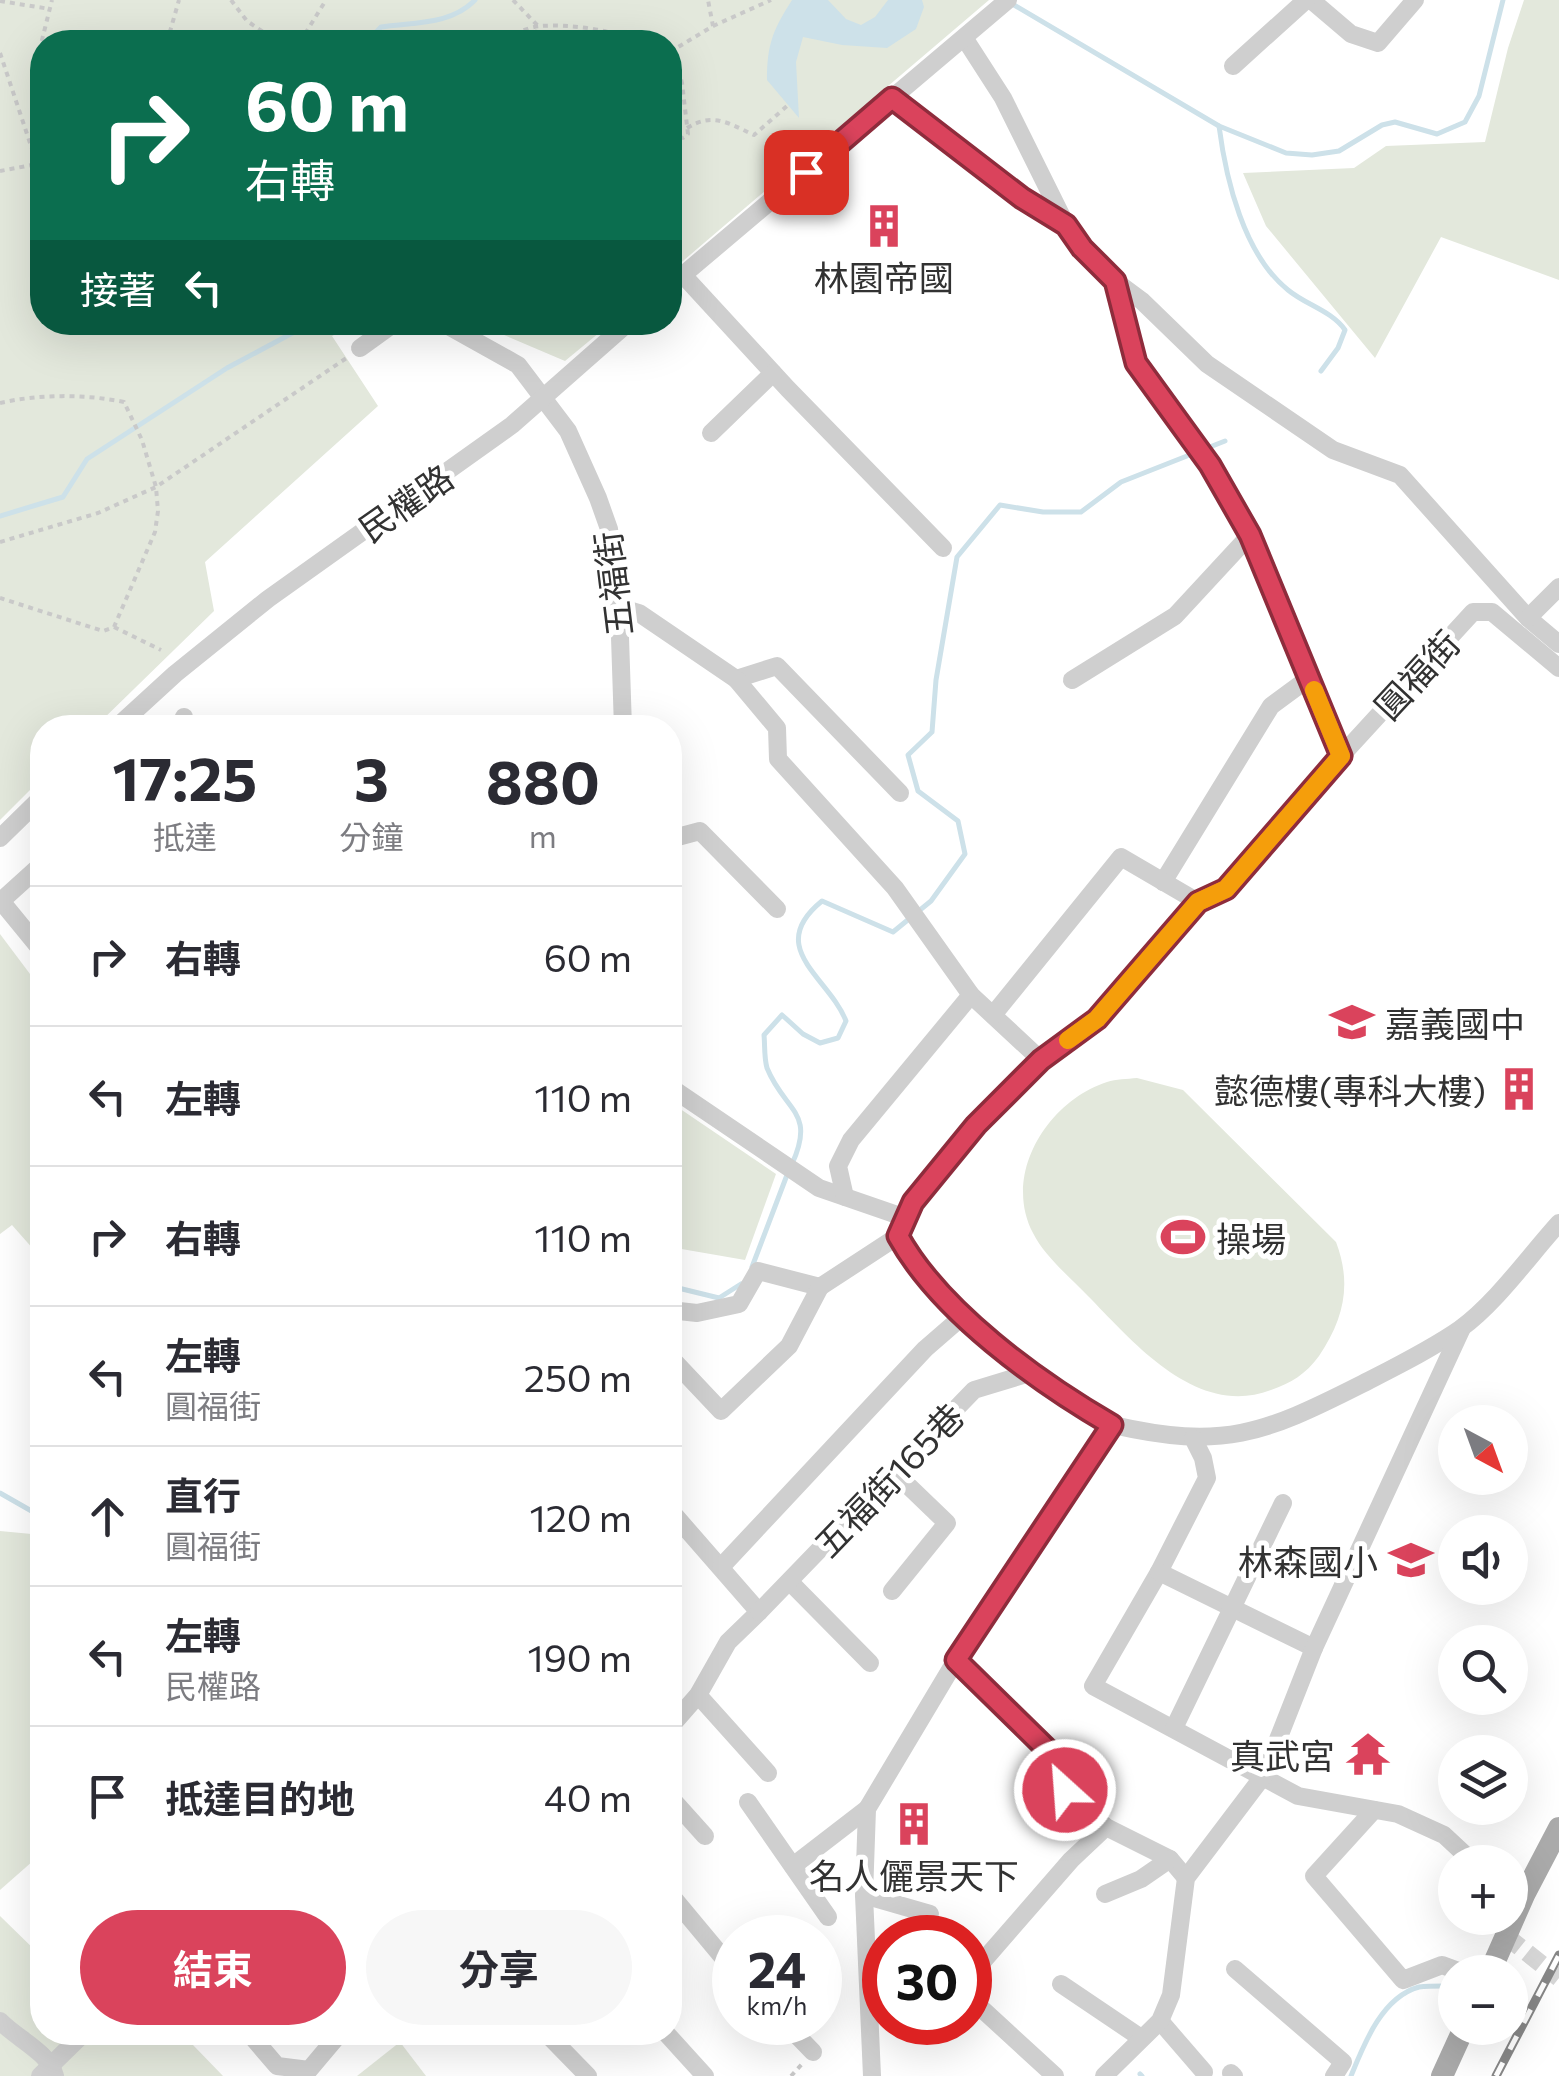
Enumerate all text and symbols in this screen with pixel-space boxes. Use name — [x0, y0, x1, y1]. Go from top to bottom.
text: 60 m — [245, 60, 409, 145]
icon: right — [80, 70, 210, 200]
pin — [764, 130, 849, 215]
icon: arrive — [779, 145, 834, 200]
text: 右轉 — [245, 151, 335, 206]
building icon: 林園帝國 — [860, 202, 908, 250]
place label: 林園帝國 — [814, 255, 954, 298]
icon: left — [176, 260, 231, 315]
text: 接著 — [80, 265, 156, 312]
street label: 民權路 — [350, 454, 460, 550]
street label: 五福街 — [584, 529, 640, 639]
street label: 圓福街 — [1364, 621, 1468, 727]
text: 17:25 — [112, 740, 257, 813]
text: 3 — [354, 740, 389, 813]
text: 880 — [486, 743, 600, 816]
text: m — [529, 815, 557, 855]
text: 抵達 — [153, 816, 217, 856]
text: 分鐘 — [340, 816, 404, 856]
icon: right — [80, 929, 135, 984]
text: 60 m — [544, 933, 632, 980]
text: 右轉 — [165, 934, 241, 981]
school or university icon: 嘉義國中 — [1328, 998, 1376, 1046]
place label: 嘉義國中 — [1385, 1001, 1525, 1044]
building icon: 懿德樓(專科大樓) — [1495, 1065, 1543, 1113]
place label: 懿德樓(專科大樓) — [1214, 1068, 1486, 1111]
icon: left — [80, 1069, 135, 1124]
text: 110 m — [534, 1073, 632, 1120]
text: 左轉 — [165, 1074, 241, 1121]
icon: right — [80, 1209, 135, 1264]
text: 110 m — [534, 1213, 632, 1260]
sports icon: 操場 — [1159, 1213, 1207, 1261]
text: 右轉 — [165, 1214, 241, 1261]
place label: 操場 — [1216, 1216, 1286, 1259]
text: 左轉 — [165, 1331, 241, 1378]
icon: left — [80, 1349, 135, 1404]
text: 250 m — [524, 1353, 632, 1400]
text: 圓福街 — [165, 1385, 261, 1425]
street label: 五福街165巷 — [804, 1393, 972, 1565]
north arrow — [1438, 1405, 1528, 1495]
map controls — [1438, 1405, 1528, 2045]
text: 直行 — [165, 1471, 241, 1518]
icon: ahead — [80, 1489, 135, 1544]
text: 120 m — [530, 1493, 632, 1540]
button: sound — [1438, 1515, 1528, 1605]
text: 圓福街 — [165, 1525, 261, 1565]
school or university icon: 林森國小 — [1387, 1536, 1435, 1584]
place label: 林森國小 — [1238, 1539, 1378, 1582]
text: 左轉 — [165, 1611, 241, 1658]
button: search — [1438, 1625, 1528, 1715]
icon: left — [80, 1629, 135, 1684]
text: 190 m — [527, 1633, 632, 1680]
text: 民權路 — [165, 1665, 261, 1705]
temple icon: 真武宮 — [1344, 1730, 1392, 1778]
place label: 真武宮 — [1230, 1733, 1335, 1776]
button: layers — [1438, 1735, 1528, 1825]
position arrow — [1013, 1738, 1117, 1842]
icon: arrive — [80, 1769, 135, 1824]
text: 40 m — [544, 1773, 632, 1820]
text: 抵達目的地 — [165, 1774, 355, 1821]
building icon: 名人儷景天下 — [890, 1800, 938, 1848]
button: + — [1438, 1845, 1528, 1935]
place label: 名人儷景天下 — [809, 1853, 1019, 1896]
button: 結束 — [80, 1910, 346, 2025]
button: 分享 — [366, 1910, 632, 2025]
speed limit sign: 30 — [862, 1915, 992, 2045]
text: 24 — [748, 1937, 806, 1998]
button: − — [1438, 1955, 1528, 2045]
text: km/h — [747, 1990, 807, 2020]

